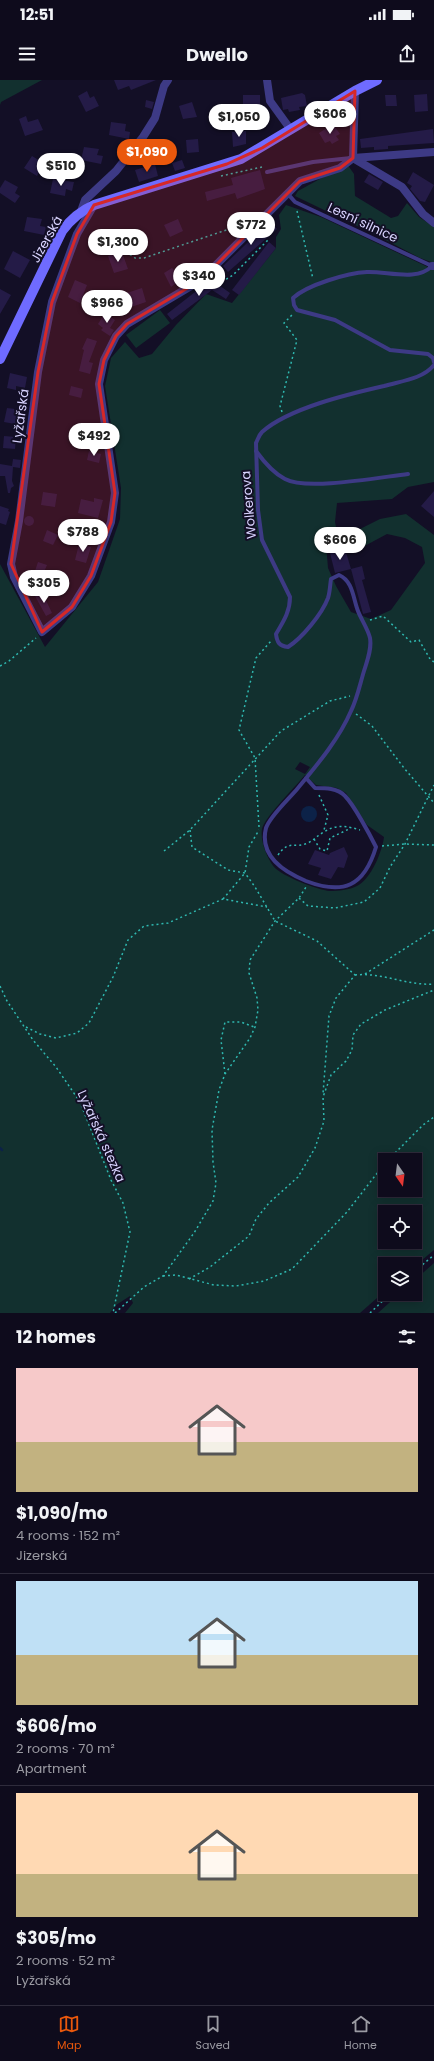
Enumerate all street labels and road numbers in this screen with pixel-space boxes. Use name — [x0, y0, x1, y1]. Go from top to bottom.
street label: Lesní silnice — [324, 198, 401, 247]
street label: Jizerská — [26, 212, 67, 266]
street label: Lyžařská — [7, 388, 34, 445]
street label: Wolkerova — [236, 470, 261, 540]
street label: Lyžařská stezka — [73, 1087, 130, 1185]

